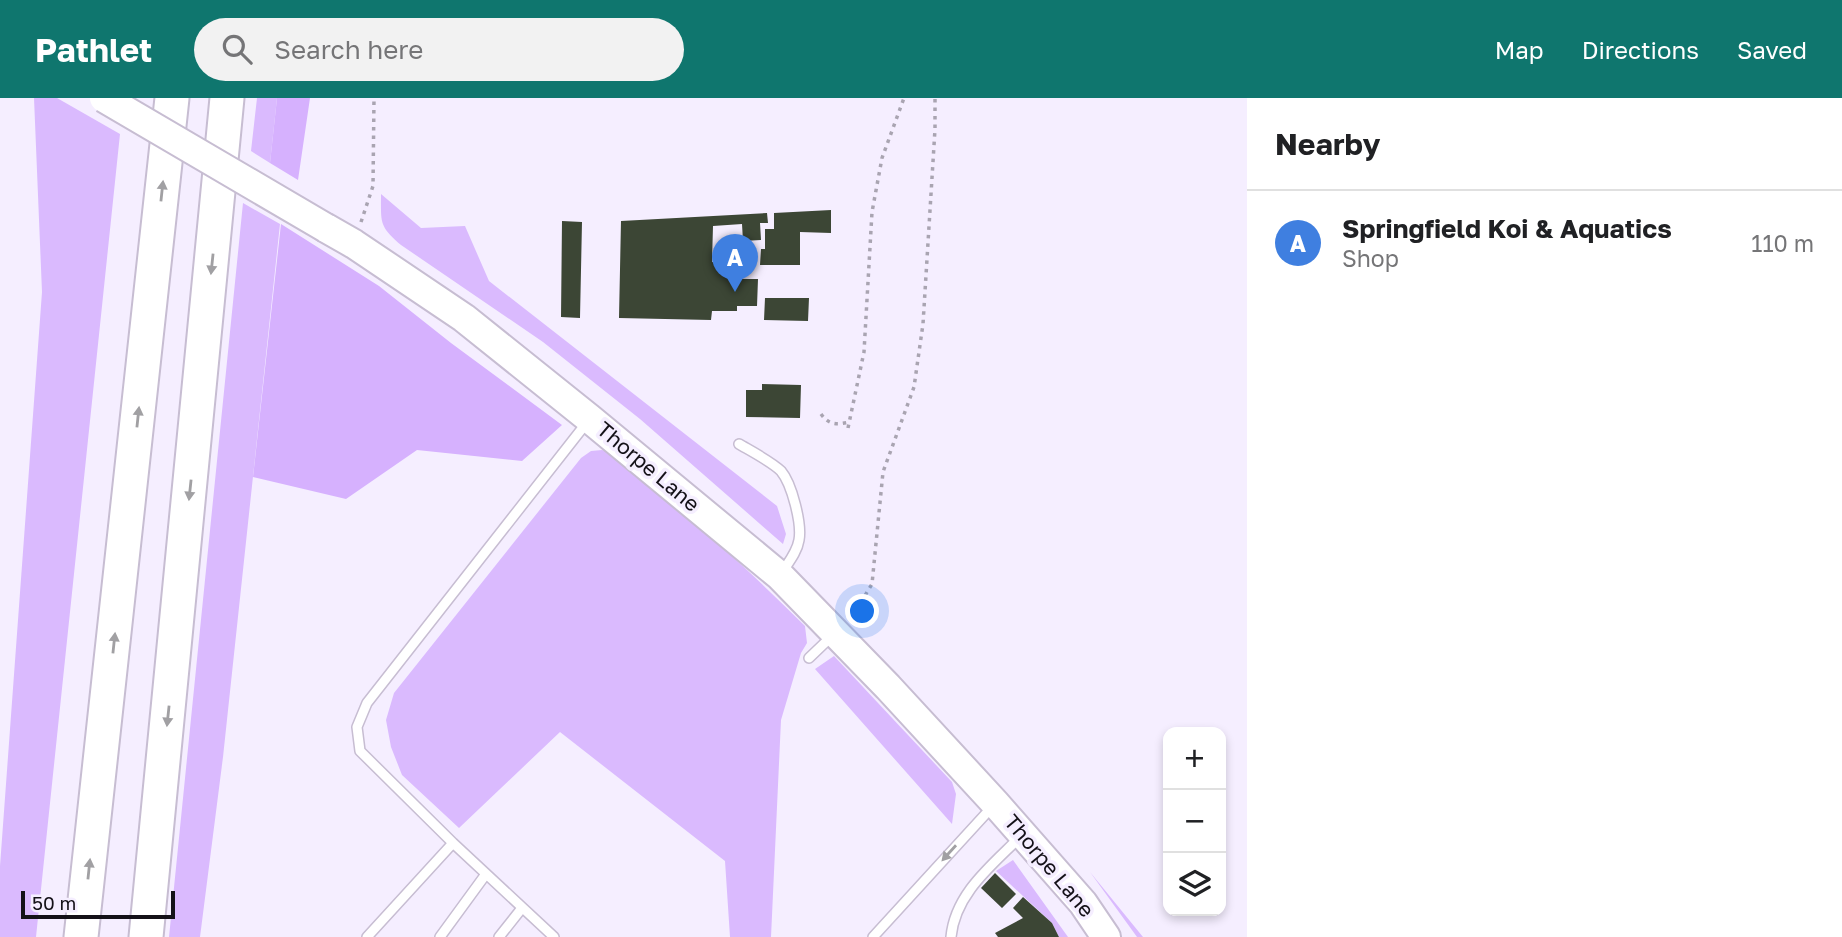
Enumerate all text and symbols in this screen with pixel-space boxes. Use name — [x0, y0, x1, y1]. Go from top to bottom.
search box — [194, 18, 684, 81]
text: Pathlet — [35, 30, 152, 69]
icon: search — [218, 30, 256, 68]
text: Search here — [274, 34, 423, 65]
text: Map — [1495, 35, 1544, 64]
text: Directions — [1582, 35, 1699, 64]
text: Saved — [1737, 35, 1807, 64]
text: Nearby — [1275, 126, 1380, 162]
one-way arrow — [157, 179, 168, 201]
text: Springfield Koi & Aquatics — [1342, 213, 1672, 244]
text: A — [1290, 229, 1306, 257]
text: 110 m — [1751, 229, 1814, 257]
pin: A — [712, 234, 758, 292]
text: Shop — [1342, 244, 1399, 272]
one-way arrow — [206, 253, 217, 275]
one-way arrow — [133, 406, 144, 428]
street label: Thorpe Lane — [592, 416, 705, 517]
one-way arrow — [184, 479, 195, 501]
your location — [845, 594, 879, 628]
one-way arrow — [108, 632, 119, 654]
one-way arrow — [162, 706, 173, 728]
map controls — [1163, 727, 1226, 916]
button: + — [1163, 727, 1226, 790]
button: − — [1163, 790, 1226, 853]
street label: Thorpe Lane — [999, 809, 1100, 922]
one-way arrow — [941, 844, 957, 862]
button: layers — [1163, 853, 1226, 916]
one-way arrow — [83, 858, 94, 880]
scale bar — [21, 888, 175, 920]
text: 50 m — [32, 891, 76, 914]

